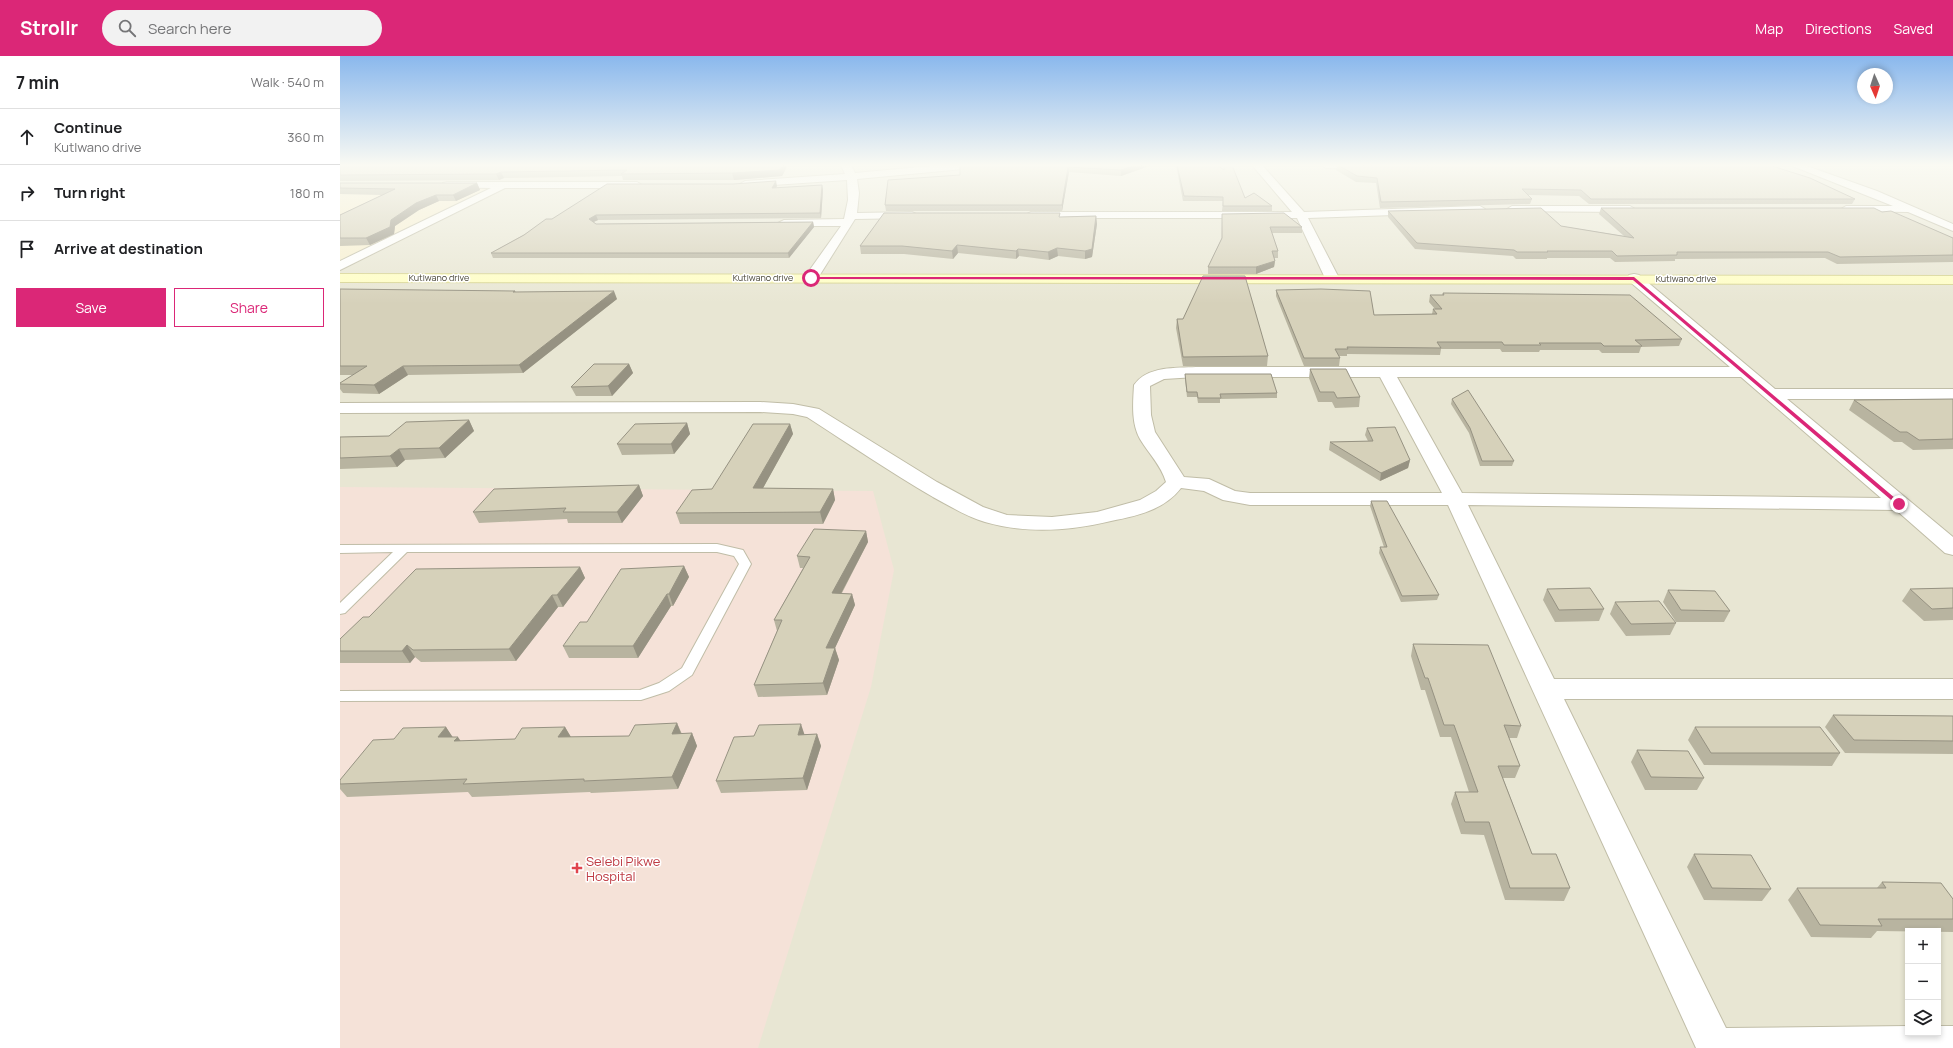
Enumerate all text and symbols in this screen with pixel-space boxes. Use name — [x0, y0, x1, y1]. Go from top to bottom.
search box — [102, 10, 382, 46]
text: Strollr — [20, 15, 78, 41]
icon: search — [116, 17, 138, 39]
text: Search here — [148, 18, 231, 39]
text: Map — [1755, 19, 1783, 38]
text: Directions — [1805, 19, 1872, 38]
text: Saved — [1894, 19, 1933, 38]
north arrow — [1857, 68, 1893, 104]
text: 7 min — [16, 71, 59, 94]
text: Walk · 540 m — [251, 73, 324, 91]
text: Continue — [54, 117, 122, 138]
icon: ahead — [16, 126, 38, 148]
text: 360 m — [287, 128, 324, 146]
text: Kutlwano drive — [54, 138, 141, 156]
icon: right — [16, 182, 38, 204]
text: Turn right — [54, 182, 125, 203]
text: 180 m — [290, 184, 324, 202]
icon: arrive — [16, 238, 38, 260]
text: Arrive at destination — [54, 238, 203, 259]
route start — [802, 269, 820, 287]
street label: Kutlwano drive — [409, 271, 469, 284]
street label: Kutlwano drive — [733, 271, 793, 284]
street label: Kutlwano drive — [1656, 272, 1716, 285]
button: Save — [16, 288, 166, 327]
button: Share — [174, 288, 324, 327]
route end — [1890, 495, 1908, 513]
place label: Selebi Pikwe Hospital — [586, 852, 661, 885]
marker: Selebi Pikwe Hospital — [571, 862, 583, 874]
map controls — [1905, 928, 1941, 1036]
button: + — [1905, 928, 1941, 964]
button: − — [1905, 964, 1941, 1000]
button: layers — [1905, 1000, 1941, 1036]

